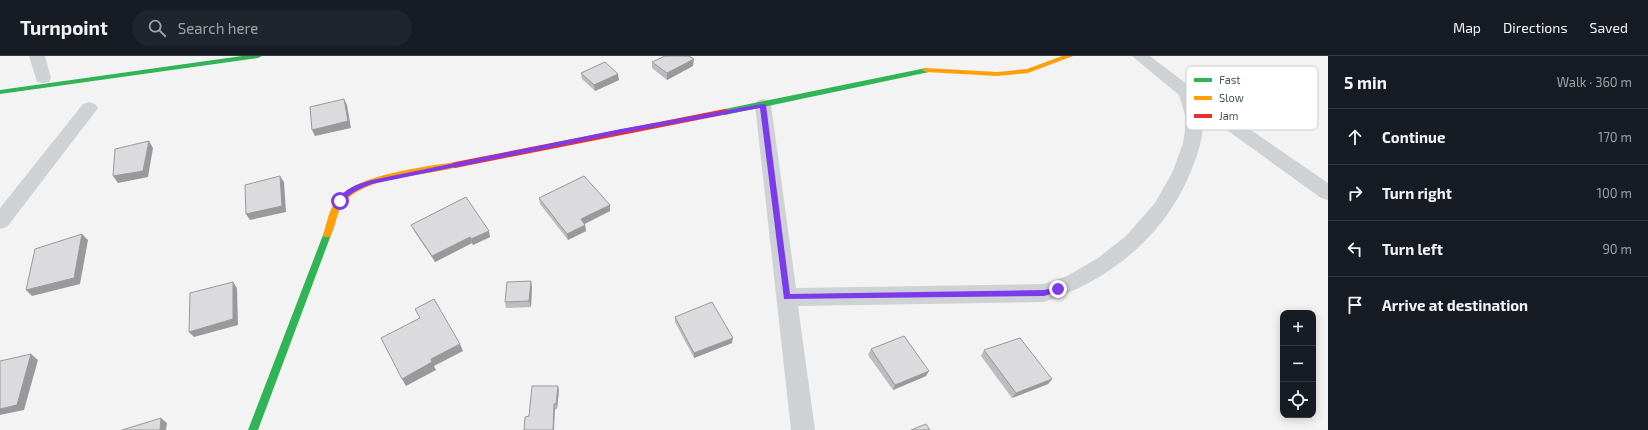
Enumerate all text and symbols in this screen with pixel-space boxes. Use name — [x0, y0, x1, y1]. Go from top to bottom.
search box — [132, 10, 412, 46]
text: Turnpoint — [20, 16, 108, 39]
icon: search — [146, 17, 168, 39]
text: Search here — [178, 19, 258, 37]
text: Map — [1453, 19, 1481, 36]
text: Directions — [1503, 19, 1568, 36]
text: Saved — [1590, 19, 1628, 36]
legend — [1186, 66, 1318, 130]
text: 5 min — [1344, 72, 1387, 92]
text: Fast — [1219, 73, 1241, 86]
text: Walk · 360 m — [1557, 74, 1632, 90]
text: Slow — [1219, 91, 1244, 104]
text: Jam — [1219, 109, 1238, 122]
icon: ahead — [1344, 126, 1366, 148]
text: Continue — [1382, 128, 1445, 146]
text: 170 m — [1598, 129, 1632, 145]
icon: right — [1344, 182, 1366, 204]
text: Turn right — [1382, 184, 1452, 202]
text: 100 m — [1597, 185, 1632, 201]
route start — [331, 192, 349, 210]
icon: left — [1344, 238, 1366, 260]
text: Turn left — [1382, 240, 1443, 258]
text: 90 m — [1602, 241, 1632, 257]
route end — [1049, 280, 1067, 298]
icon: arrive — [1344, 294, 1366, 316]
text: Arrive at destination — [1382, 296, 1528, 314]
map controls — [1280, 310, 1316, 418]
button: + — [1280, 310, 1316, 346]
button: − — [1280, 346, 1316, 382]
button: locate — [1280, 382, 1316, 418]

